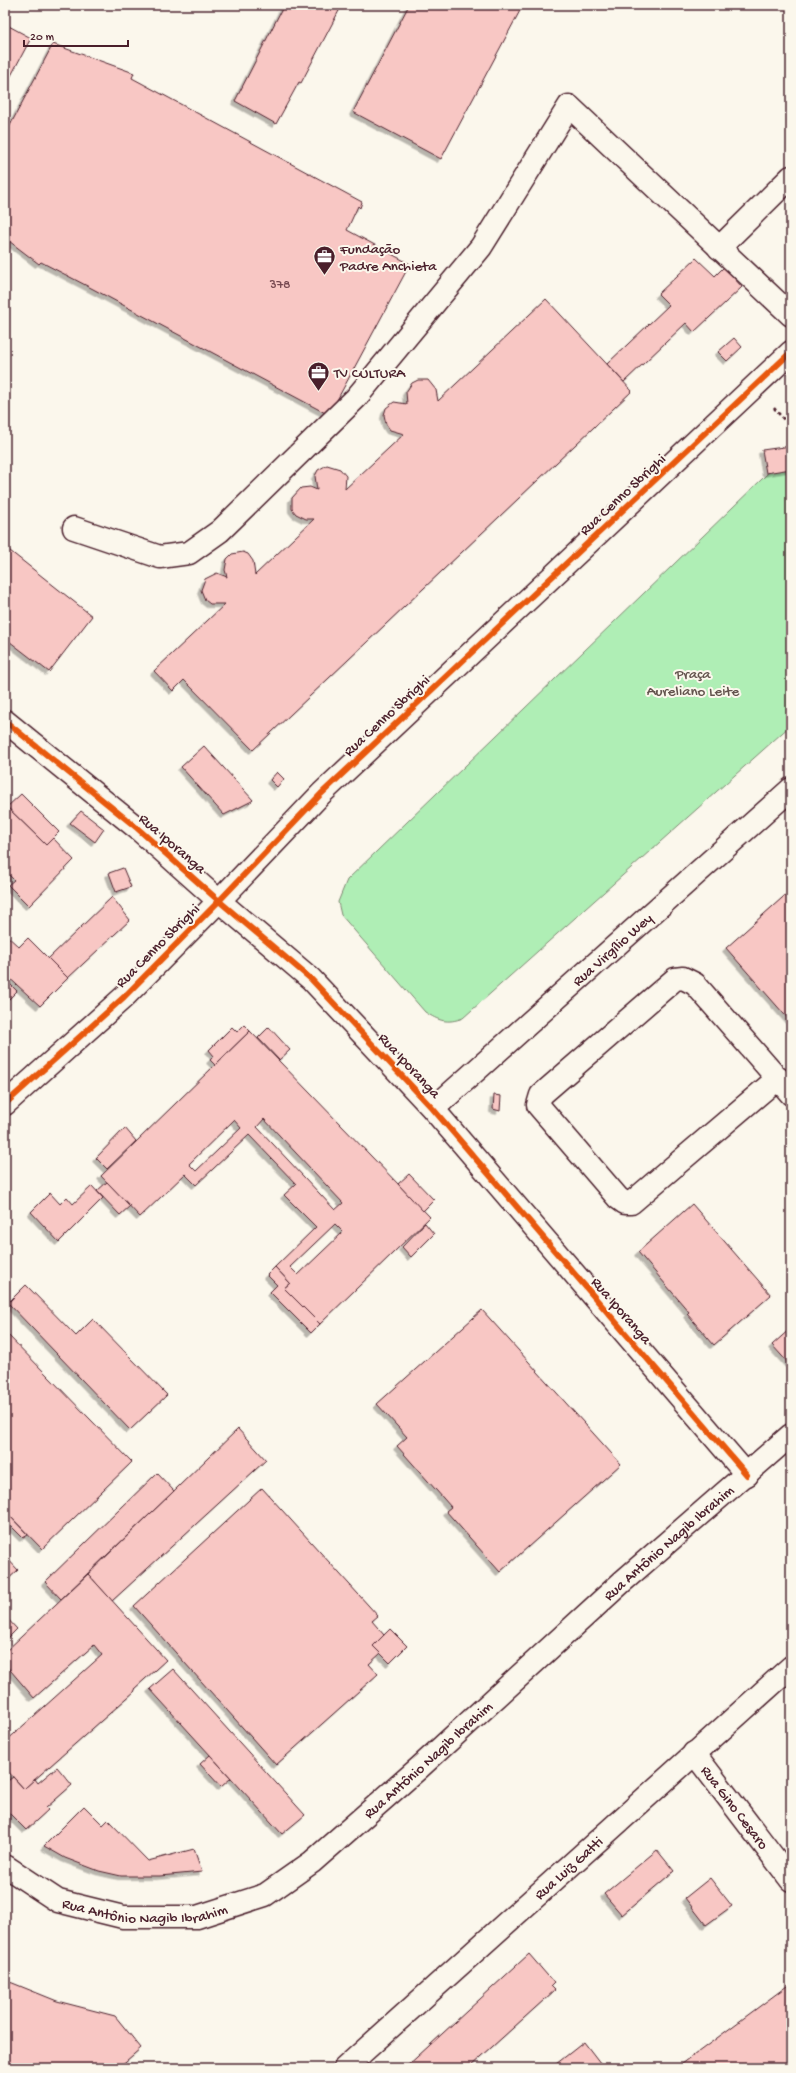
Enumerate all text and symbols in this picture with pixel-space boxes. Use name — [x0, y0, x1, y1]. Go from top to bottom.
scale bar — [24, 22, 128, 48]
text: 20 m — [30, 31, 55, 45]
place label: Fundação Padre Anchieta — [339, 241, 437, 276]
office icon: Fundação Padre Anchieta — [312, 244, 338, 277]
house number: 378 — [269, 278, 290, 293]
office icon: TV CULTURA — [306, 359, 332, 392]
place label: TV CULTURA — [333, 365, 406, 383]
street label: Rua Cenno Sbrighi — [576, 451, 670, 540]
park label: Praça Aureliano Leite — [647, 666, 740, 701]
street label: Rua Cenno Sbrighi — [340, 672, 434, 761]
street label: Rua Iporanga — [134, 810, 209, 879]
street label: Rua Cenno Sbrighi — [113, 901, 204, 992]
street label: Rua Virgílio Wey — [569, 910, 658, 991]
street label: Rua Iporanga — [374, 1030, 444, 1103]
street label: Rua Iporanga — [586, 1274, 655, 1349]
street label: Rua Antônio Nagib Ibrahim — [601, 1482, 738, 1605]
street label: Rua Antônio Nagib Ibrahim — [361, 1698, 497, 1823]
street label: Rua Gino Cesaro — [696, 1763, 772, 1854]
street label: Rua Luiz Gatti — [531, 1833, 607, 1904]
street label: Rua Antônio Nagib Ibrahim — [60, 1895, 230, 1928]

